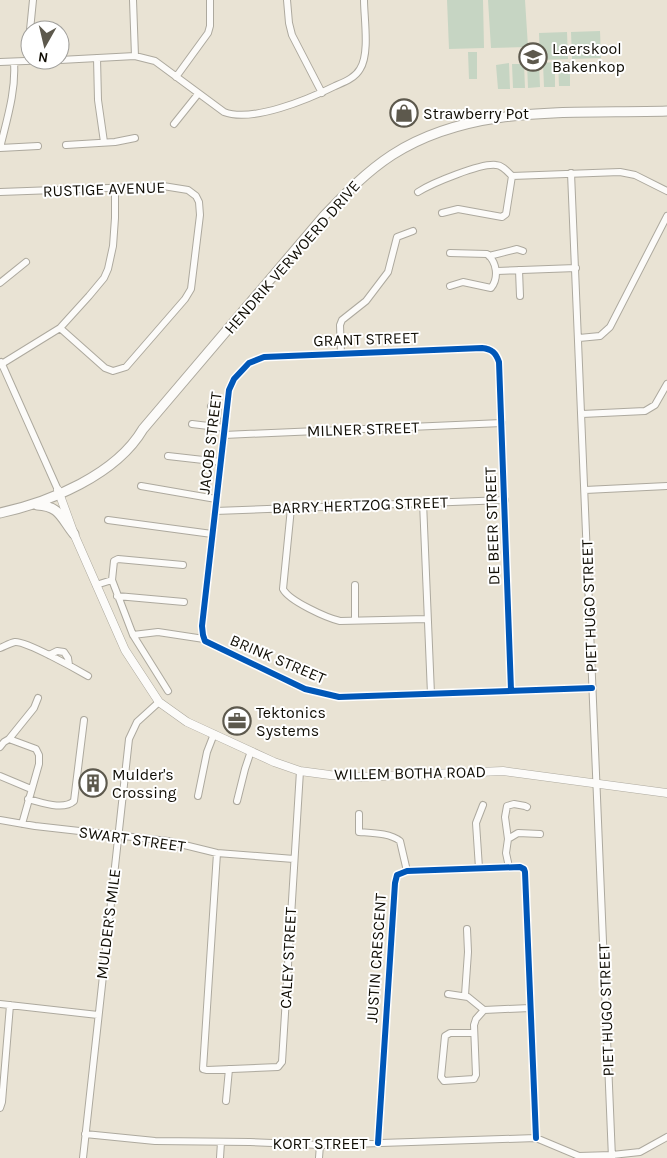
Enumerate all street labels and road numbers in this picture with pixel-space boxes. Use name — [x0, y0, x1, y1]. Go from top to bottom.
street label: HENDRIK VERWOERD DRIVE — [220, 176, 364, 338]
street label: RUSTIGE AVENUE — [42, 177, 166, 201]
street label: GRANT STREET — [313, 328, 419, 350]
street label: JACOB STREET — [194, 391, 226, 495]
street label: MILNER STREET — [306, 418, 420, 440]
street label: DE BEER STREET — [480, 467, 504, 585]
street label: BARRY HERTZOG STREET — [272, 492, 448, 518]
street label: PIET HUGO STREET — [577, 539, 601, 673]
street label: BRINK STREET — [227, 630, 329, 688]
street label: WILLEM BOTHA ROAD — [334, 762, 486, 784]
street label: SWART STREET — [77, 822, 187, 856]
street label: MULDER'S MILE — [92, 868, 124, 980]
street label: JUSTIN CRESCENT — [362, 893, 390, 1023]
street label: CALEY STREET — [276, 907, 300, 1009]
street label: PIET HUGO STREET — [594, 943, 618, 1077]
street label: KORT STREET — [272, 1134, 368, 1153]

